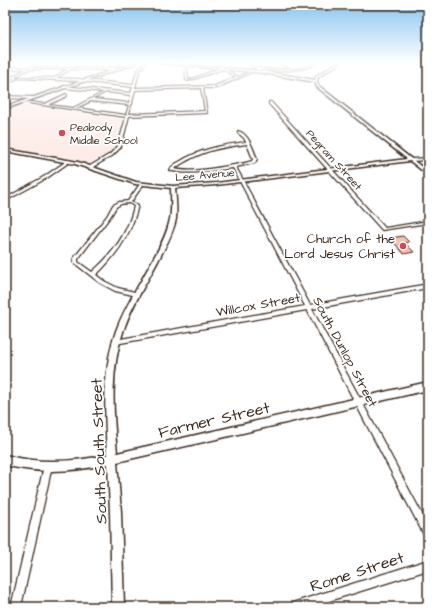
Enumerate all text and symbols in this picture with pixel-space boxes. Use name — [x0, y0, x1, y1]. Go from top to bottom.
place label: Peabody Middle School — [70, 120, 138, 148]
street label: Pegram Street — [302, 126, 366, 195]
marker: Peabody Middle School — [57, 128, 67, 138]
street label: Lee Avenue — [175, 165, 235, 185]
place label: Church of the Lord Jesus Christ — [284, 230, 396, 263]
marker: Church of the Lord Jesus Christ — [398, 241, 408, 251]
street label: Willcox Street — [214, 289, 302, 321]
street label: South Dunlop Street — [308, 294, 382, 411]
street label: South South Street — [85, 377, 113, 524]
street label: Farmer Street — [156, 396, 272, 444]
street label: Rome Street — [307, 546, 407, 597]

